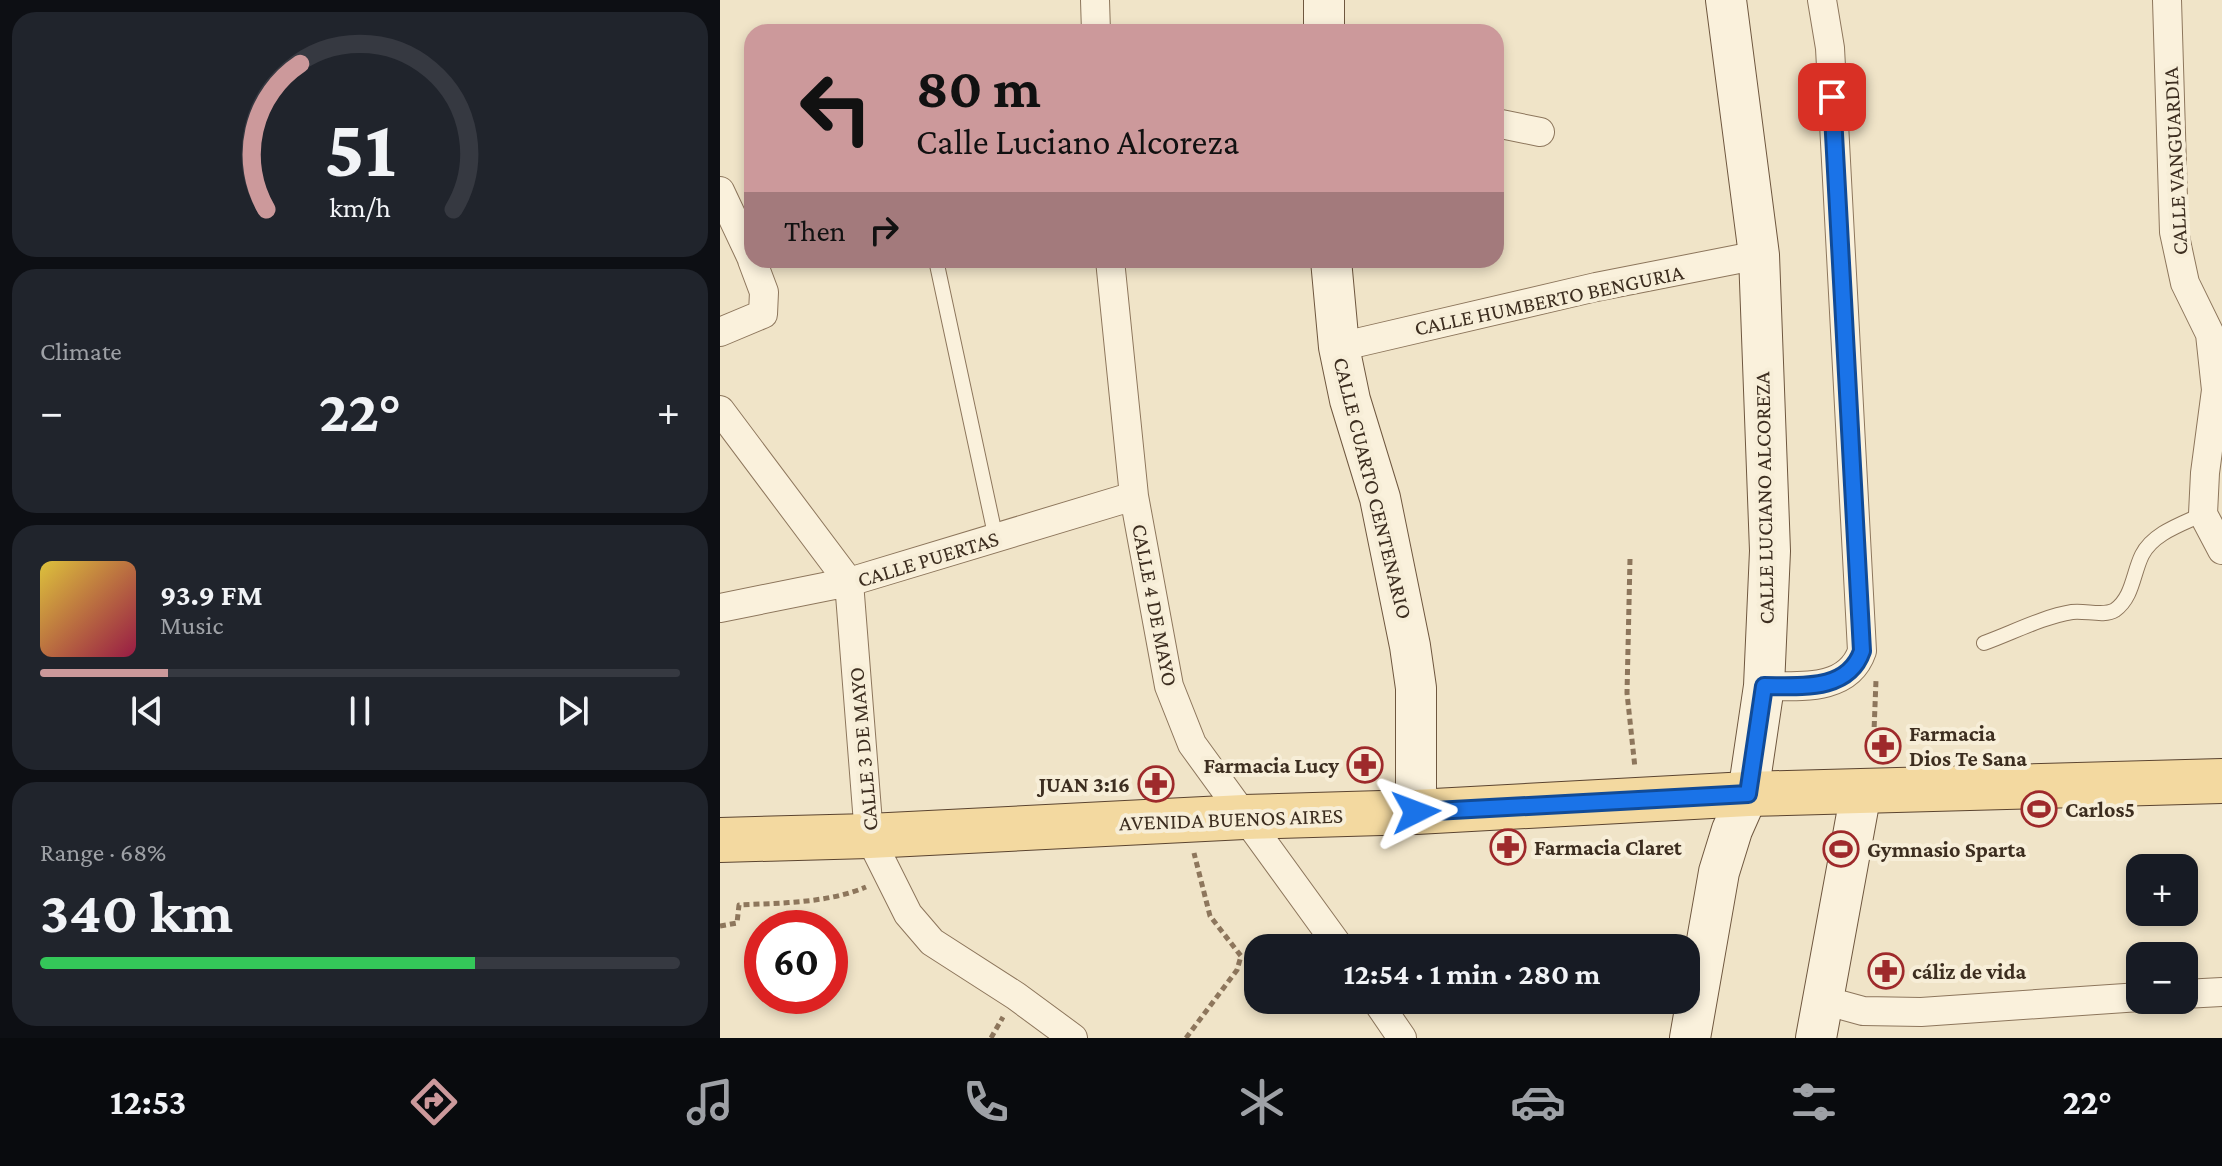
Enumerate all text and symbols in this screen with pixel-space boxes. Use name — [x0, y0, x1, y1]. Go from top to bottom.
icon: left — [784, 56, 888, 160]
text: 80 m — [916, 57, 1041, 119]
pin — [1798, 63, 1866, 131]
street label: CALLE VANGUARDIA — [2158, 66, 2192, 256]
icon: arrive — [1810, 75, 1854, 119]
text: 51 — [324, 101, 396, 194]
text: Calle Luciano Alcoreza — [916, 122, 1239, 162]
text: km/h — [329, 191, 391, 223]
icon: right — [862, 208, 906, 252]
text: Then — [784, 214, 846, 247]
street label: CALLE HUMBERTO BENGURIA — [1412, 259, 1686, 341]
text: Climate — [40, 337, 122, 366]
street label: CALLE CUARTO CENTENARIO — [1328, 355, 1418, 621]
street label: CALLE LUCIANO ALCOREZA — [1749, 371, 1779, 625]
text: 22° — [319, 377, 401, 444]
text: − — [40, 387, 63, 435]
text: + — [657, 387, 680, 435]
street label: CALLE 4 DE MAYO — [1127, 522, 1183, 688]
street label: CALLE PUERTAS — [854, 526, 1002, 592]
text: 93.9 FM — [160, 578, 263, 611]
text: Music — [160, 611, 223, 640]
street label: CALLE 3 DE MAYO — [843, 666, 883, 832]
icon: previous — [125, 689, 169, 733]
icon: pause — [338, 689, 382, 733]
icon: next — [551, 689, 595, 733]
place label: Farmacia Dios Te Sana — [1909, 721, 2027, 771]
pharmacy icon: Farmacia Dios Te Sana — [1864, 727, 1902, 765]
pharmacy icon: Farmacia Lucy — [1346, 746, 1384, 784]
place label: Farmacia Lucy — [1203, 753, 1339, 778]
pharmacy icon: JUAN 3:16 — [1137, 765, 1175, 803]
position arrow — [1374, 770, 1458, 854]
place label: JUAN 3:16 — [1037, 772, 1130, 797]
sports icon: Carlos5 — [2020, 790, 2058, 828]
place label: Carlos5 — [2065, 797, 2135, 822]
street label: AVENIDA BUENOS AIRES — [1118, 803, 1344, 835]
pharmacy icon: Farmacia Claret — [1489, 828, 1527, 866]
sports icon: Gymnasio Sparta — [1822, 830, 1860, 868]
place label: Farmacia Claret — [1534, 835, 1683, 860]
place label: Gymnasio Sparta — [1867, 837, 2026, 862]
text: Range · 68% — [40, 838, 166, 867]
map controls — [2126, 854, 2198, 1014]
button: + — [2126, 854, 2198, 926]
text: 340 km — [40, 878, 233, 945]
speed limit sign: 60 — [744, 910, 848, 1014]
button: − — [2126, 942, 2198, 1014]
pharmacy icon: cáliz de vida — [1867, 952, 1905, 990]
text: 12:54 · 1 min · 280 m — [1344, 957, 1600, 990]
place label: cáliz de vida — [1912, 959, 2026, 984]
icon: directions — [406, 1074, 462, 1130]
icon: music — [682, 1074, 738, 1130]
icon: phone — [958, 1074, 1014, 1130]
icon: climate — [1234, 1074, 1290, 1130]
icon: car — [1510, 1074, 1566, 1130]
icon: filters — [1786, 1074, 1842, 1130]
text: 12:53 — [110, 1082, 186, 1122]
text: 22° — [2062, 1082, 2112, 1122]

